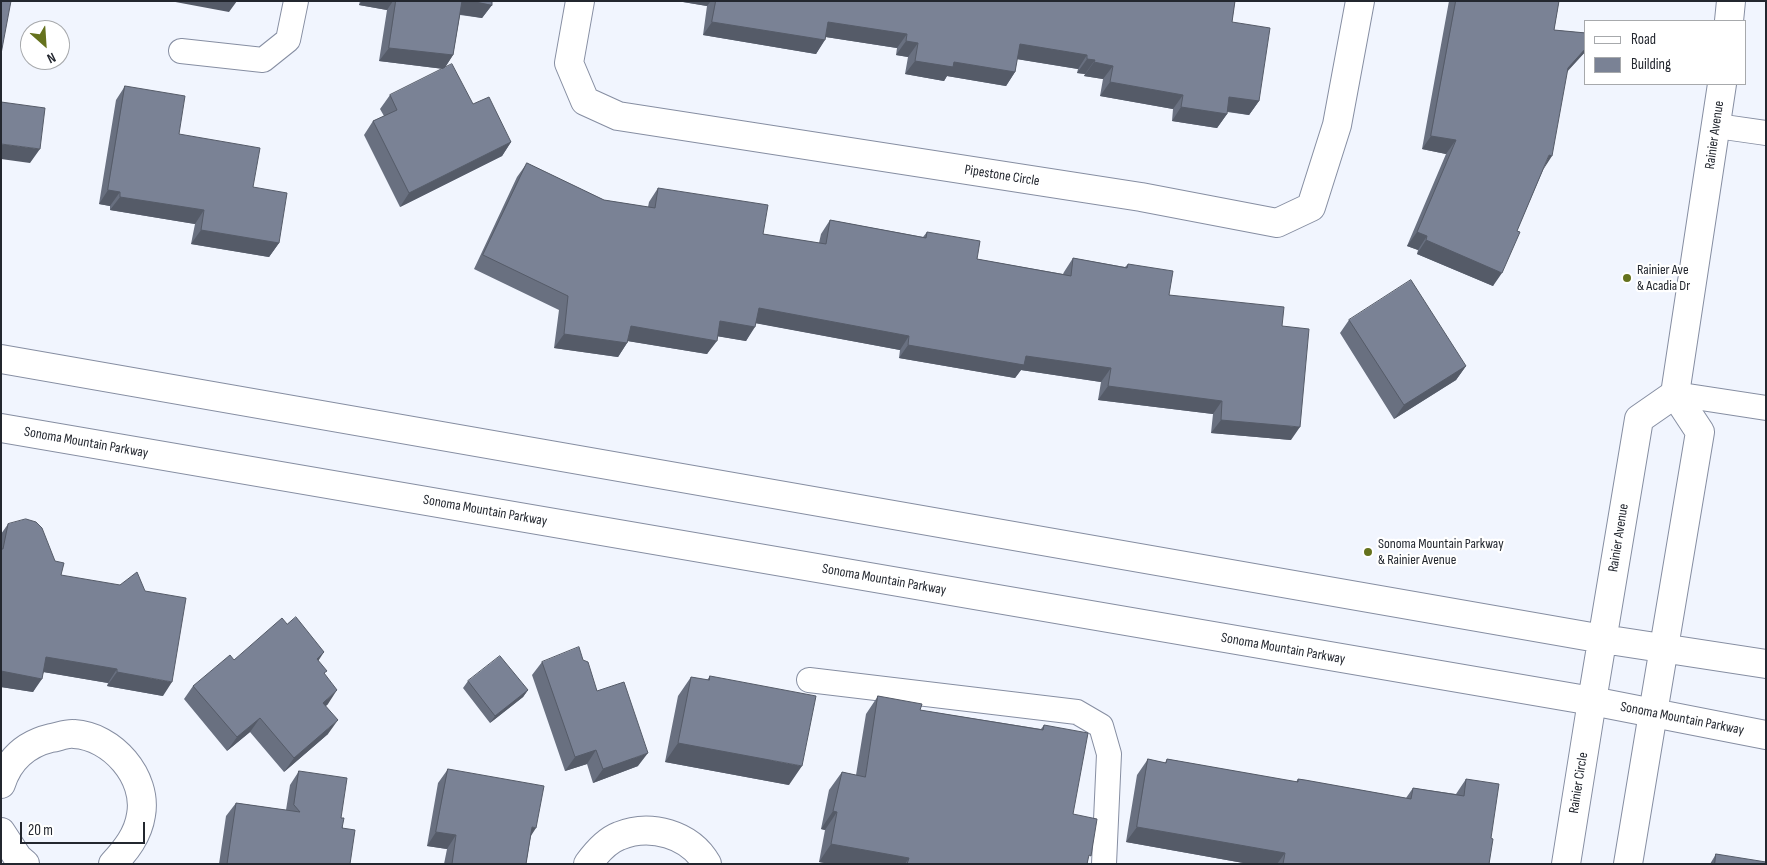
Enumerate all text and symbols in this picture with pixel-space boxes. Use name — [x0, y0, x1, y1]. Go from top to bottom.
north arrow — [20, 20, 70, 70]
legend — [1584, 20, 1747, 85]
text: Road — [1631, 30, 1656, 49]
text: N — [44, 49, 58, 67]
text: Building — [1631, 55, 1671, 74]
street label: Rainier Avenue — [1702, 100, 1728, 170]
street label: Pipestone Circle — [963, 162, 1041, 190]
place label: Rainier Ave & Acadia Dr — [1637, 262, 1690, 294]
marker: Rainier Ave & Acadia Dr — [1621, 272, 1633, 284]
street label: Sonoma Mountain Parkway — [23, 424, 149, 462]
street label: Sonoma Mountain Parkway — [422, 492, 548, 530]
street label: Rainier Avenue — [1605, 503, 1633, 573]
place label: Sonoma Mountain Parkway & Rainier Avenue — [1378, 536, 1504, 568]
marker: Sonoma Mountain Parkway & Rainier Avenue — [1362, 546, 1374, 558]
street label: Sonoma Mountain Parkway — [821, 561, 947, 599]
street label: Sonoma Mountain Parkway — [1220, 630, 1346, 668]
street label: Sonoma Mountain Parkway — [1619, 699, 1745, 739]
street label: Rainier Circle — [1566, 751, 1592, 815]
scale bar — [22, 812, 148, 844]
text: 20 m — [28, 821, 53, 840]

